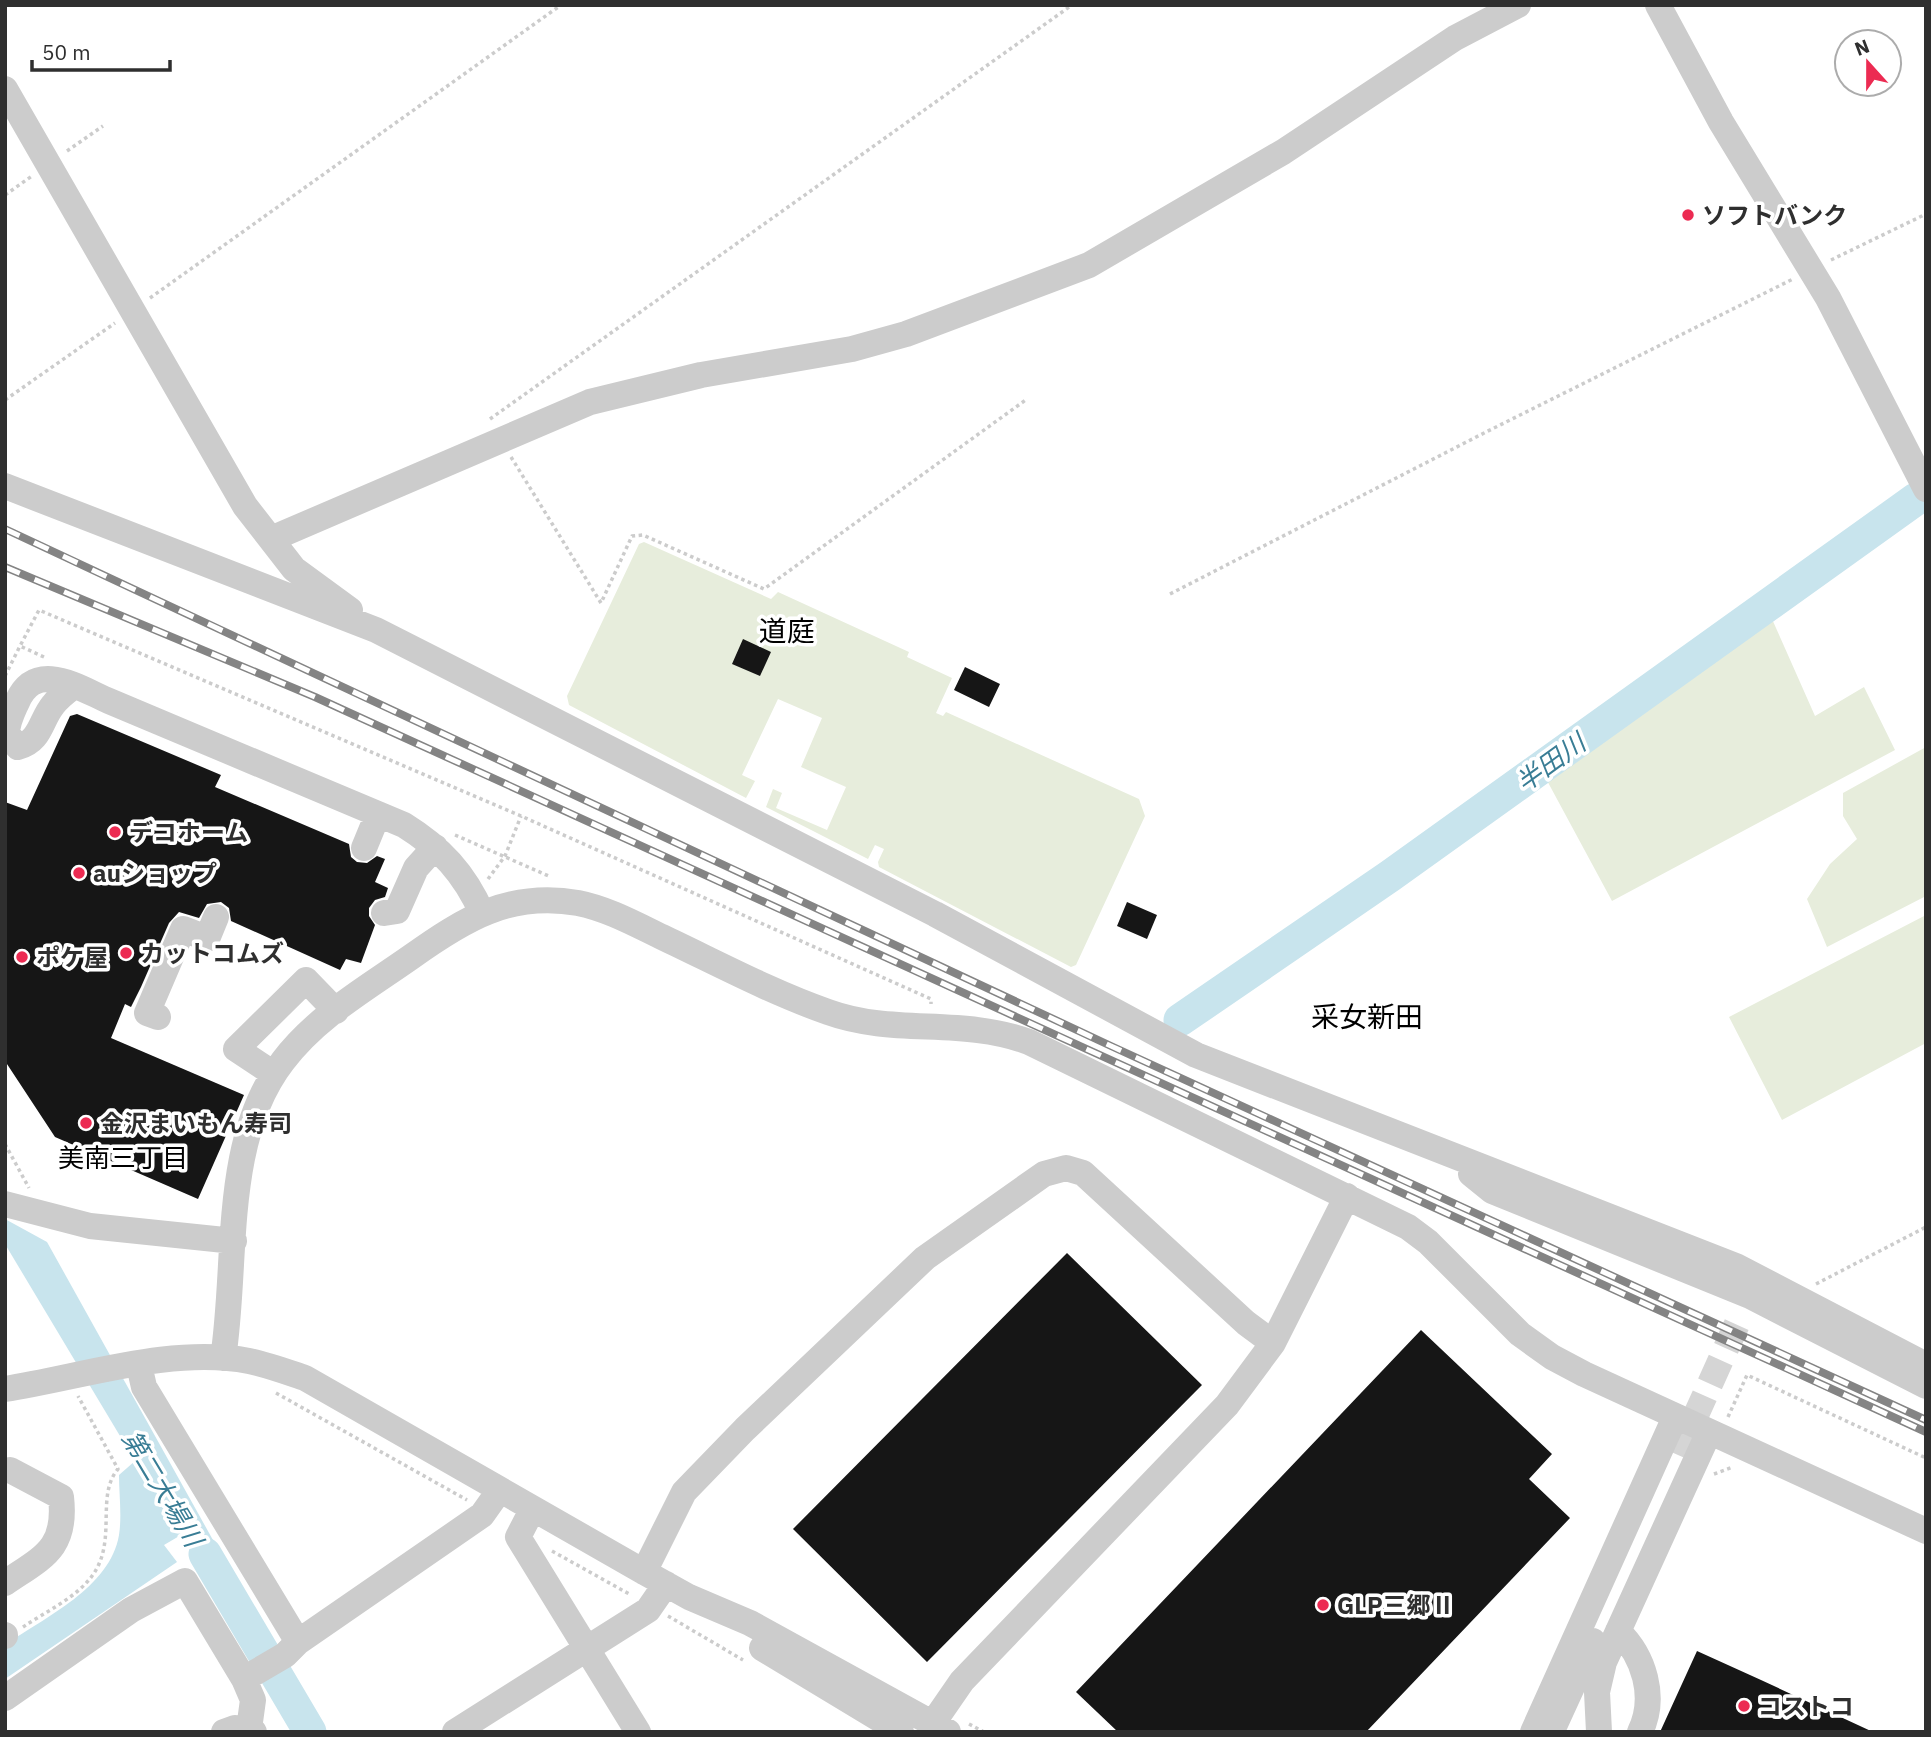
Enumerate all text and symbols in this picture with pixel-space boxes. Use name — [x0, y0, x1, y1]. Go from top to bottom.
scale bar — [32, 28, 170, 72]
north arrow — [1833, 28, 1903, 98]
text: N — [1851, 33, 1873, 61]
text: 50 m — [42, 38, 91, 66]
place label: ソフトバンク — [1702, 199, 1847, 231]
marker: ソフトバンク — [1680, 207, 1696, 223]
district label: 道庭 — [759, 612, 815, 649]
water label: 半田川 — [1508, 724, 1594, 799]
place label: デコホーム — [129, 816, 248, 848]
marker: デコホーム — [107, 824, 123, 840]
place label: auショップ — [93, 857, 217, 889]
marker: auショップ — [71, 865, 87, 881]
place label: カットコムズ — [140, 937, 284, 969]
place label: ポケ屋 — [36, 941, 108, 973]
marker: カットコムズ — [118, 945, 134, 961]
marker: ポケ屋 — [14, 949, 30, 965]
district label: 采女新田 — [1311, 998, 1423, 1035]
place label: 金沢まいもん寿司 — [100, 1107, 292, 1139]
marker: 金沢まいもん寿司 — [78, 1115, 94, 1131]
district label: 美南三丁目 — [58, 1140, 188, 1174]
water label: 第二大場川 — [115, 1424, 213, 1555]
place label: GLP三郷Ⅱ — [1337, 1589, 1455, 1621]
marker: GLP三郷Ⅱ — [1315, 1597, 1331, 1613]
place label: コストコ — [1758, 1690, 1854, 1722]
marker: コストコ — [1736, 1698, 1752, 1714]

